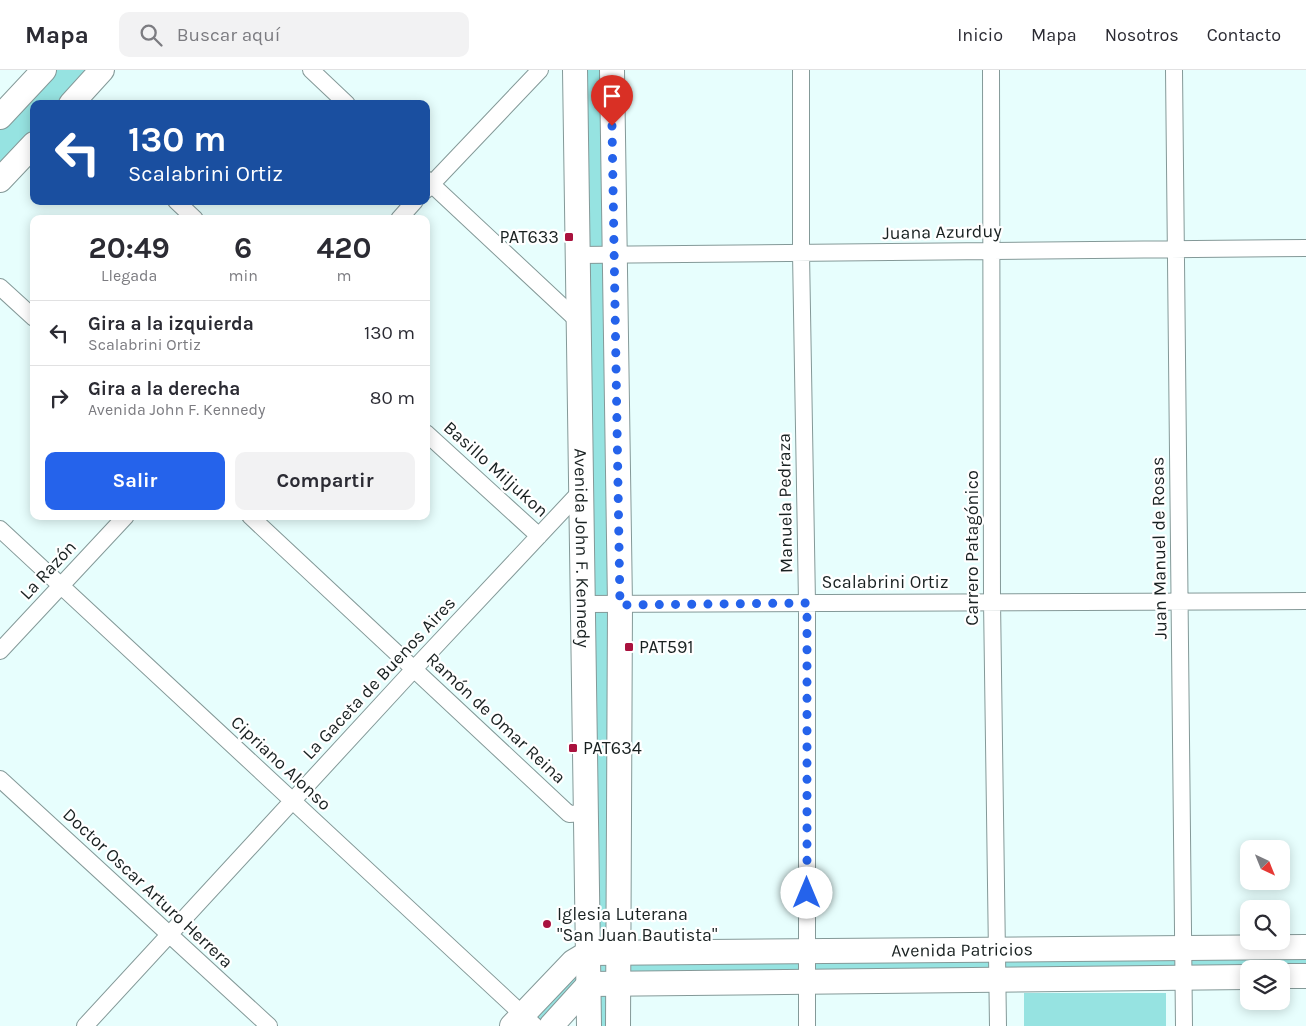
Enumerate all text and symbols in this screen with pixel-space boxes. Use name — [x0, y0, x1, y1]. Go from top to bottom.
search box — [119, 12, 469, 57]
text: Mapa — [25, 21, 89, 49]
icon: search — [137, 21, 165, 49]
text: Buscar aquí — [177, 24, 280, 46]
text: Inicio — [957, 24, 1003, 46]
text: Mapa — [1031, 24, 1077, 46]
text: Nosotros — [1105, 24, 1179, 46]
text: Contacto — [1207, 24, 1281, 46]
pin — [591, 75, 633, 126]
icon: arrive — [598, 82, 626, 110]
text: 130 m — [128, 119, 226, 160]
icon: left — [45, 120, 110, 185]
text: Scalabrini Ortiz — [128, 161, 283, 187]
street label: Juana Azurduy — [882, 220, 1002, 244]
place label: PAT633 — [500, 226, 559, 248]
text: 20:49 — [89, 230, 170, 266]
text: 6 — [234, 230, 252, 266]
text: 420 — [316, 230, 371, 266]
marker: PAT633 — [563, 231, 575, 243]
text: Llegada — [101, 266, 157, 285]
text: min — [228, 266, 258, 285]
text: m — [336, 266, 351, 285]
text: Gira a la izquierda — [88, 313, 254, 335]
icon: left — [45, 319, 73, 347]
text: 130 m — [364, 322, 415, 344]
text: Scalabrini Ortiz — [88, 335, 201, 354]
text: Gira a la derecha — [88, 378, 240, 400]
icon: right — [45, 384, 73, 412]
text: 80 m — [370, 387, 415, 409]
text: Avenida John F. Kennedy — [88, 400, 265, 419]
street label: Basillo Miljukon — [439, 416, 553, 522]
street label: Manuela Pedraza — [773, 433, 797, 573]
street label: Avenida John F. Kennedy — [570, 448, 594, 649]
button: Salir — [45, 452, 225, 510]
button: Compartir — [235, 452, 415, 510]
street label: Juan Manuel de Rosas — [1146, 457, 1172, 639]
street label: Carrero Patagónico — [961, 470, 983, 626]
street label: La Razón — [15, 536, 81, 604]
street label: Scalabrini Ortiz — [822, 571, 948, 593]
street label: La Gaceta de Buenos Aires — [298, 592, 460, 764]
place label: PAT591 — [639, 636, 693, 658]
marker: PAT591 — [623, 641, 635, 653]
street label: Ramón de Omar Reina — [422, 648, 570, 788]
street label: Cipriano Alonso — [226, 711, 336, 815]
place label: PAT634 — [583, 737, 642, 759]
marker: PAT634 — [567, 742, 579, 754]
street label: Doctor Oscar Arturo Herrera — [58, 803, 238, 973]
north arrow — [1240, 840, 1290, 890]
map controls — [1240, 840, 1290, 1010]
position arrow — [780, 866, 832, 918]
button: search — [1240, 900, 1290, 950]
place label: Iglesia Luterana "San Juan Bautista" — [557, 903, 717, 946]
marker: Iglesia Luterana "San Juan Bautista" — [541, 918, 553, 930]
street label: Avenida Patricios — [891, 938, 1033, 961]
button: layers — [1240, 960, 1290, 1010]

